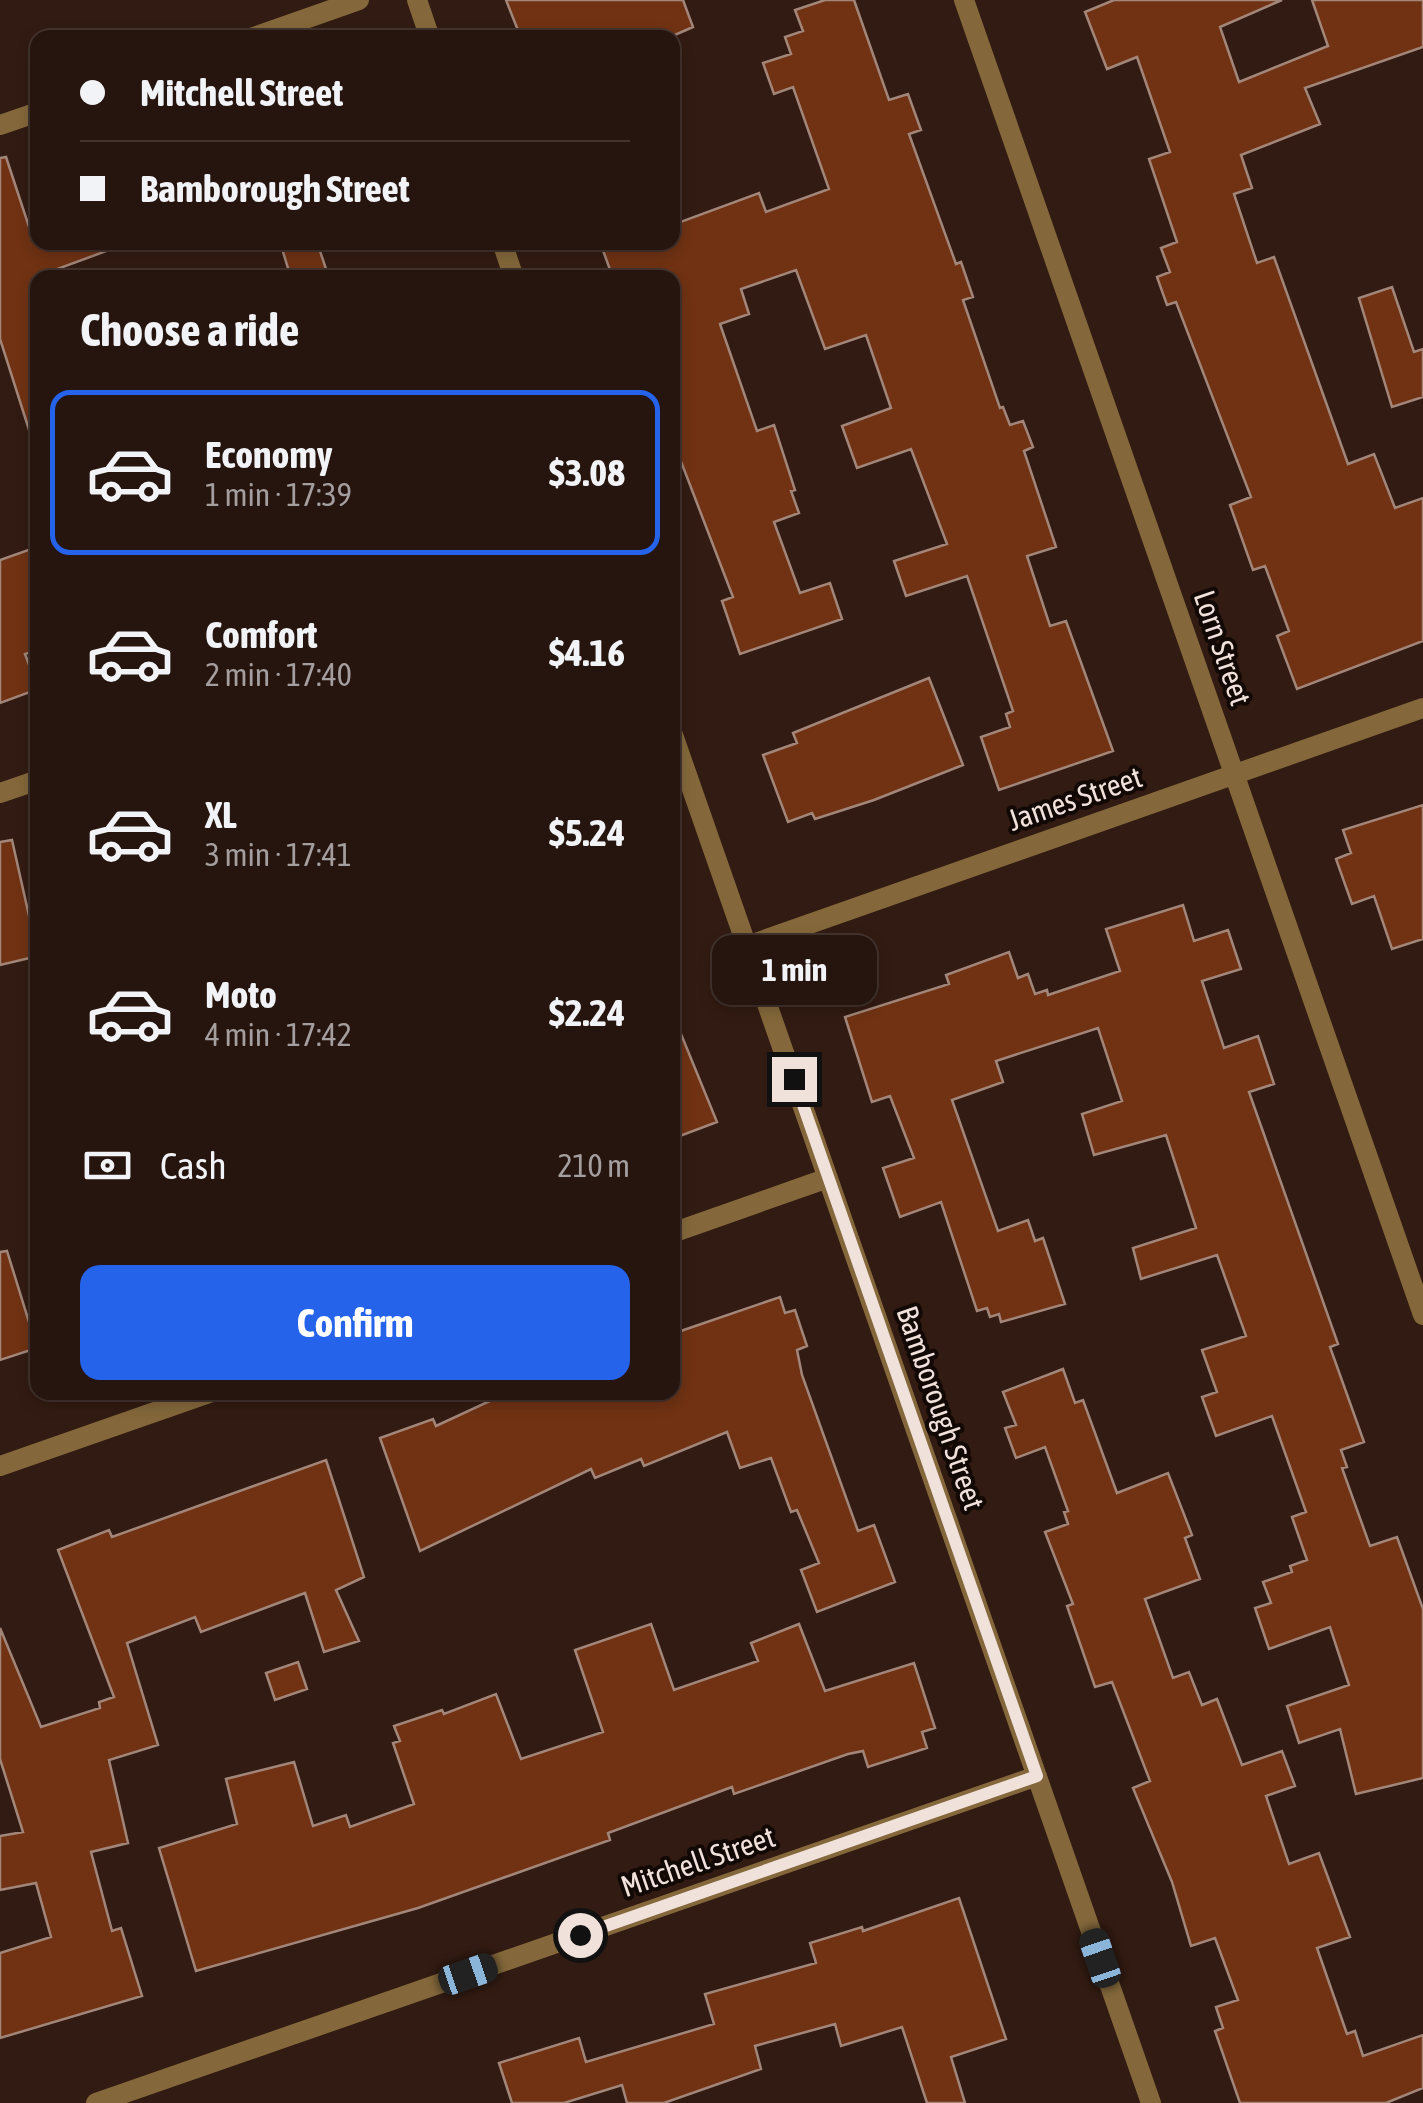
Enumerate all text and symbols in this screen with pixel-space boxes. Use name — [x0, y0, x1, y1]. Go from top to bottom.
text: Mitchell Street — [140, 71, 343, 114]
text: Bamborough Street — [140, 167, 410, 210]
text: Choose a ride — [80, 304, 299, 356]
icon: car — [85, 428, 175, 518]
text: Economy — [205, 433, 332, 476]
text: $3.08 — [549, 451, 625, 494]
text: 1 min · 17:39 — [205, 476, 352, 513]
street label: Lorn Street — [1187, 586, 1258, 709]
icon: car — [85, 608, 175, 698]
text: Comfort — [205, 613, 317, 656]
text: $4.16 — [549, 631, 625, 674]
text: 2 min · 17:40 — [205, 656, 352, 693]
street label: James Street — [1003, 759, 1146, 837]
icon: car — [85, 788, 175, 878]
text: XL — [205, 793, 237, 836]
text: $5.24 — [549, 811, 625, 854]
text: 3 min · 17:41 — [205, 836, 352, 873]
callout: 1 min — [712, 934, 876, 1004]
text: 1 min — [762, 951, 827, 988]
icon: car — [85, 968, 175, 1058]
text: Moto — [205, 973, 277, 1016]
text: $2.24 — [549, 991, 625, 1034]
text: 4 min · 17:42 — [205, 1016, 352, 1053]
route end — [772, 1057, 817, 1102]
icon: cash — [80, 1138, 135, 1193]
text: Cash — [160, 1144, 227, 1187]
text: 210 m — [557, 1147, 630, 1184]
button: Confirm — [80, 1265, 630, 1380]
street label: Bamborough Street — [890, 1301, 992, 1514]
street label: Mitchell Street — [616, 1819, 779, 1903]
route start — [558, 1913, 603, 1958]
car — [1076, 1925, 1124, 1991]
car — [435, 1950, 501, 1998]

